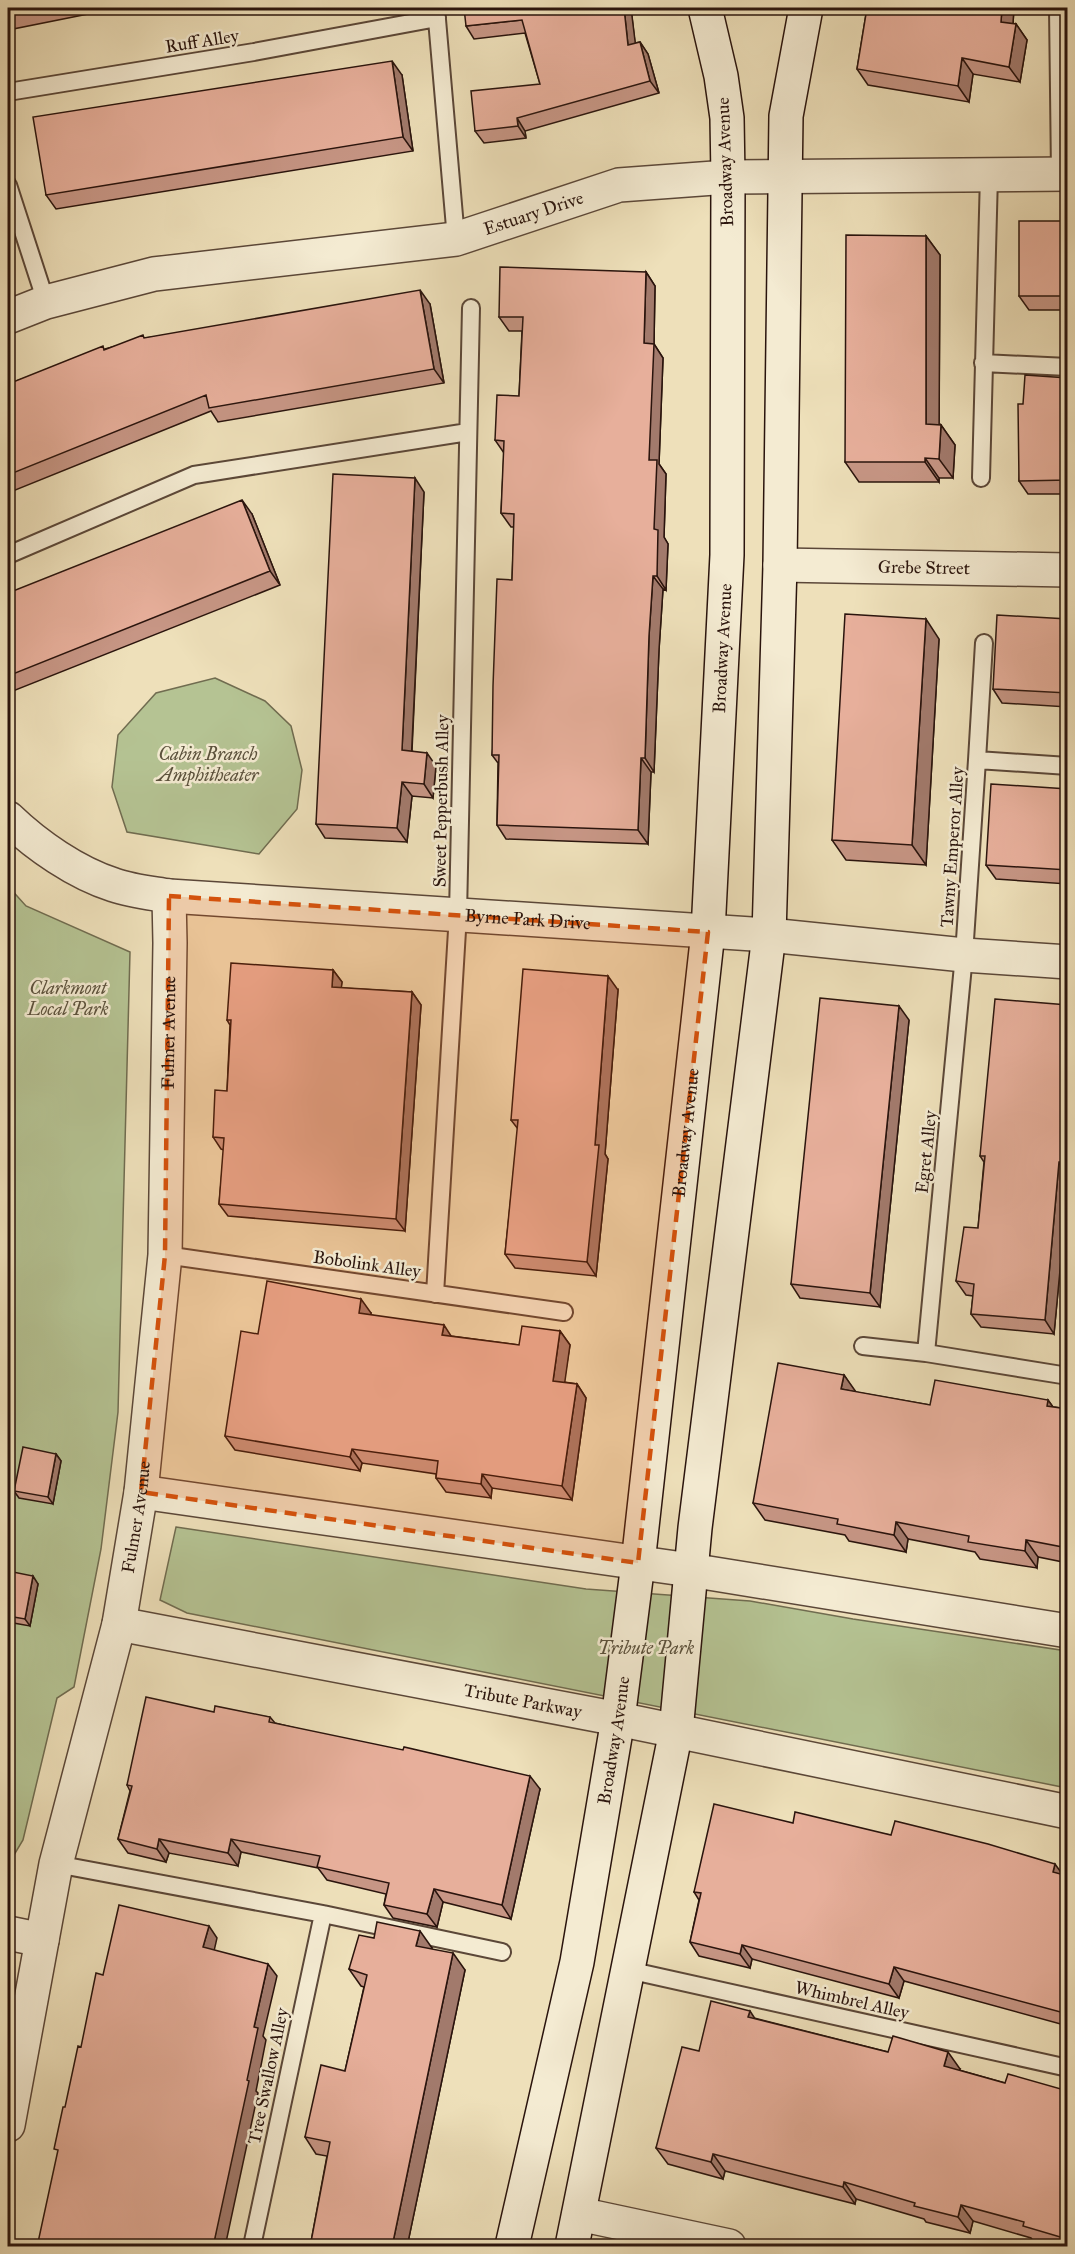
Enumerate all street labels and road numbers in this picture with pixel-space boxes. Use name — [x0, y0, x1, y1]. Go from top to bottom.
street label: Ruff Alley — [164, 24, 241, 58]
street label: Broadway Avenue — [712, 97, 738, 227]
street label: Estuary Drive — [481, 187, 586, 240]
street label: Grebe Street — [878, 556, 971, 579]
street label: Broadway Avenue — [708, 583, 737, 714]
street label: Sweet Pepperbush Alley — [428, 714, 454, 888]
street label: Tawny Emperor Alley — [935, 765, 969, 928]
street label: Byrne Park Drive — [464, 904, 591, 934]
street label: Fulmer Avenue — [157, 976, 180, 1089]
street label: Broadway Avenue — [668, 1067, 704, 1198]
street label: Egret Alley — [911, 1109, 942, 1195]
street label: Bobolink Alley — [312, 1246, 423, 1283]
street label: Fulmer Avenue — [117, 1460, 155, 1575]
street label: Broadway Avenue — [593, 1675, 634, 1806]
street label: Tribute Parkway — [462, 1679, 584, 1723]
street label: Whimbrel Alley — [793, 1976, 912, 2024]
street label: Tree Swallow Alley — [243, 2005, 293, 2146]

